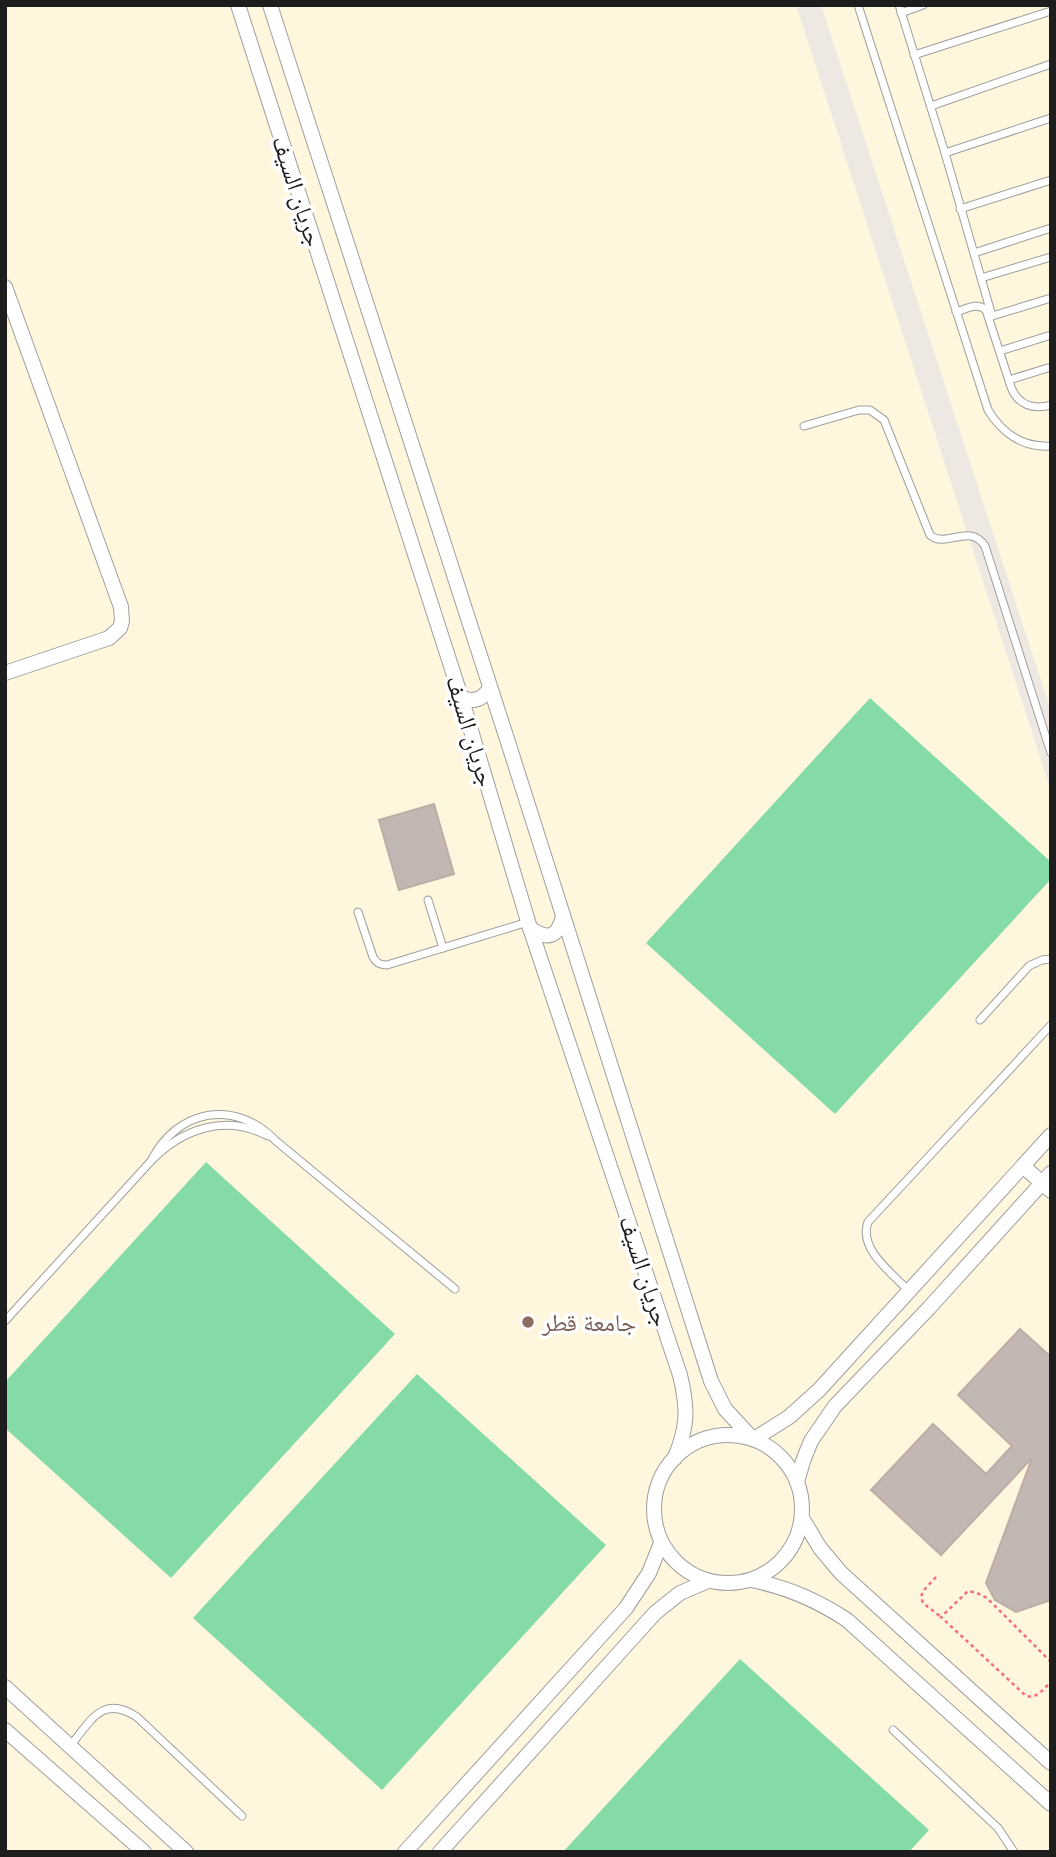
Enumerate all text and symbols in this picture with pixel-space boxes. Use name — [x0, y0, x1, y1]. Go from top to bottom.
street label: جريان السيف — [266, 132, 330, 250]
street label: جريان السيف — [440, 672, 502, 790]
street label: جريان السيف — [613, 1212, 677, 1330]
place label: جامعة قطر — [541, 1307, 636, 1337]
marker: جامعة قطر — [520, 1314, 536, 1330]

